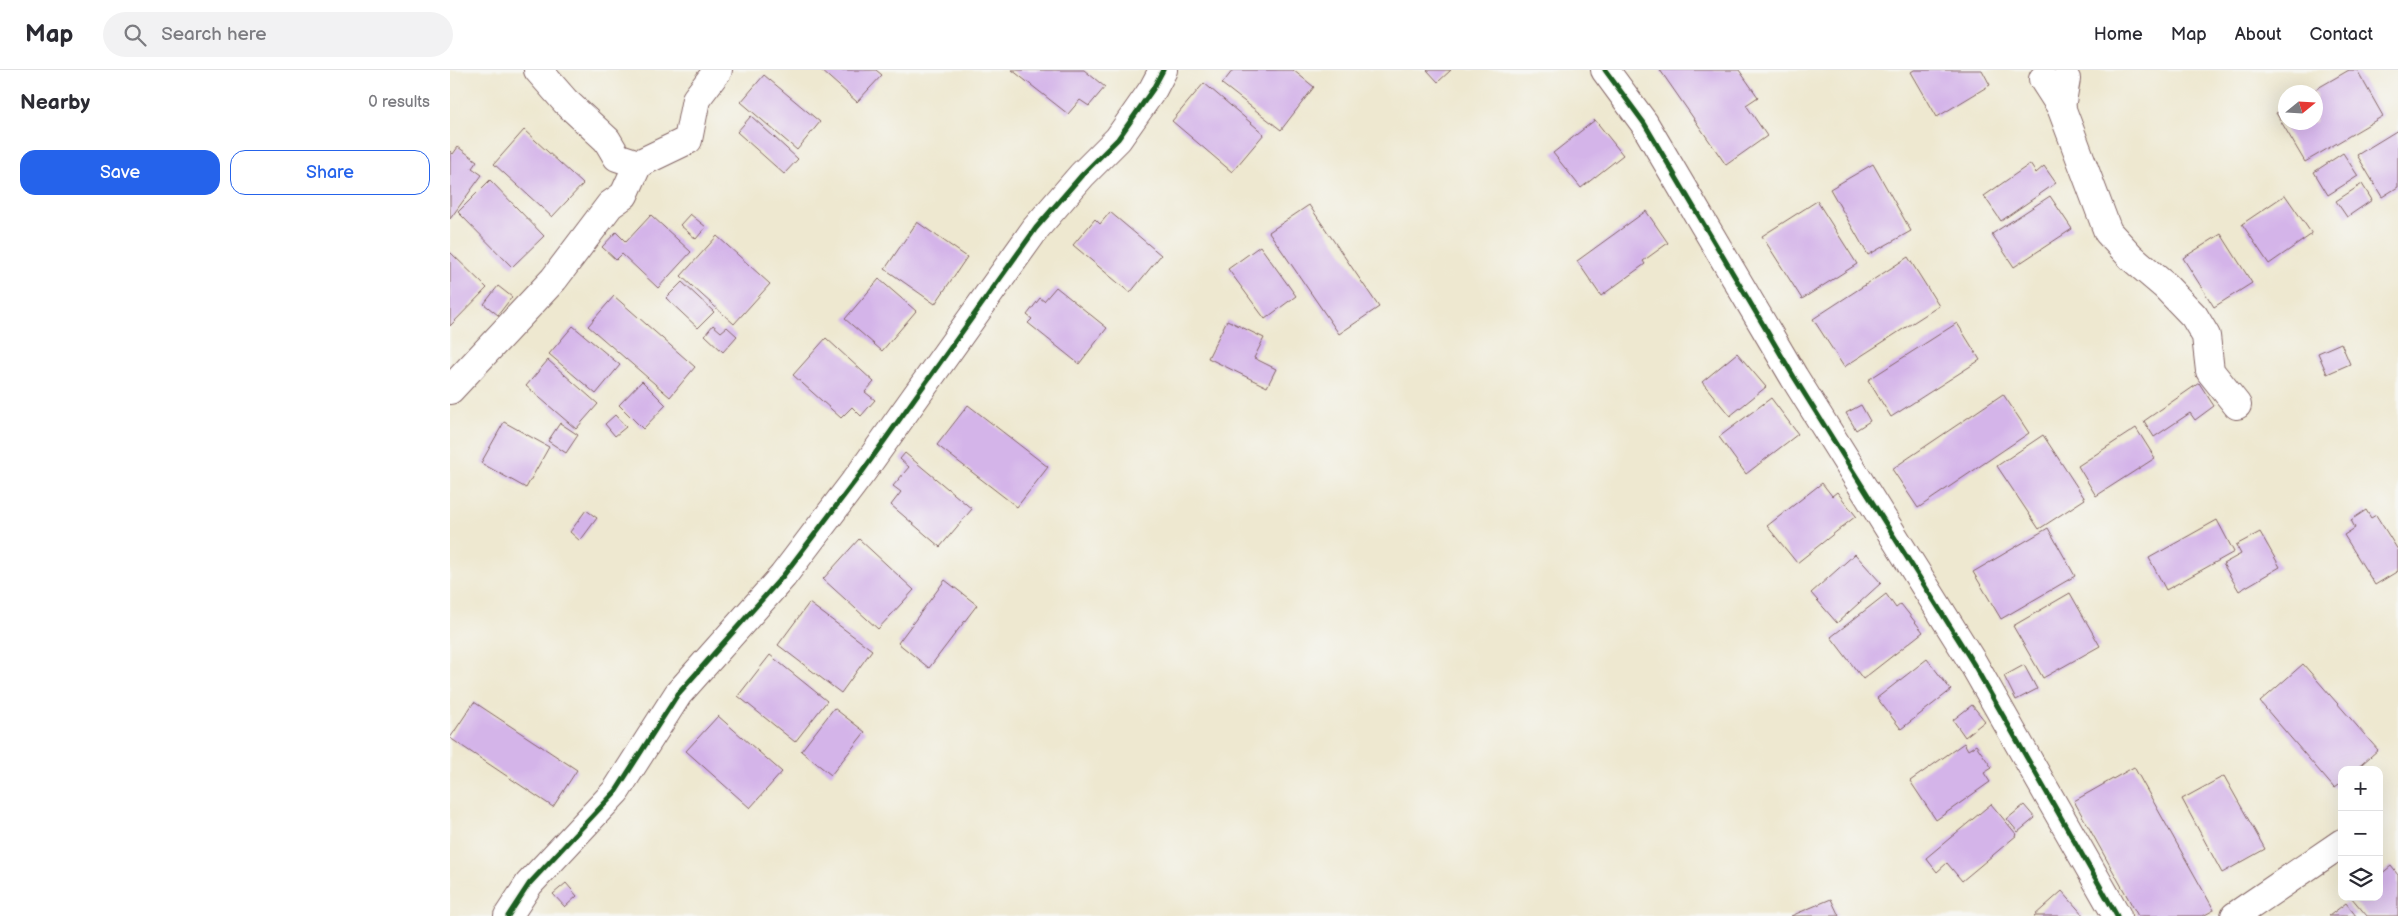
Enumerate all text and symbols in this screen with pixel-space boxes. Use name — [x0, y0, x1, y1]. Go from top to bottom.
search box — [103, 12, 453, 57]
text: Map — [25, 20, 73, 49]
icon: search — [121, 21, 149, 49]
text: Search here — [161, 23, 267, 46]
text: Home — [2094, 24, 2143, 45]
text: Map — [2171, 24, 2207, 45]
text: About — [2235, 24, 2282, 45]
text: Contact — [2310, 24, 2373, 45]
north arrow — [2278, 85, 2323, 130]
text: Nearby — [20, 90, 90, 115]
text: 0 results — [368, 93, 430, 112]
button: Save — [20, 150, 220, 195]
button: Share — [230, 150, 430, 195]
map controls — [2338, 766, 2383, 901]
button: + — [2338, 766, 2383, 811]
button: − — [2338, 811, 2383, 856]
button: layers — [2338, 856, 2383, 901]

